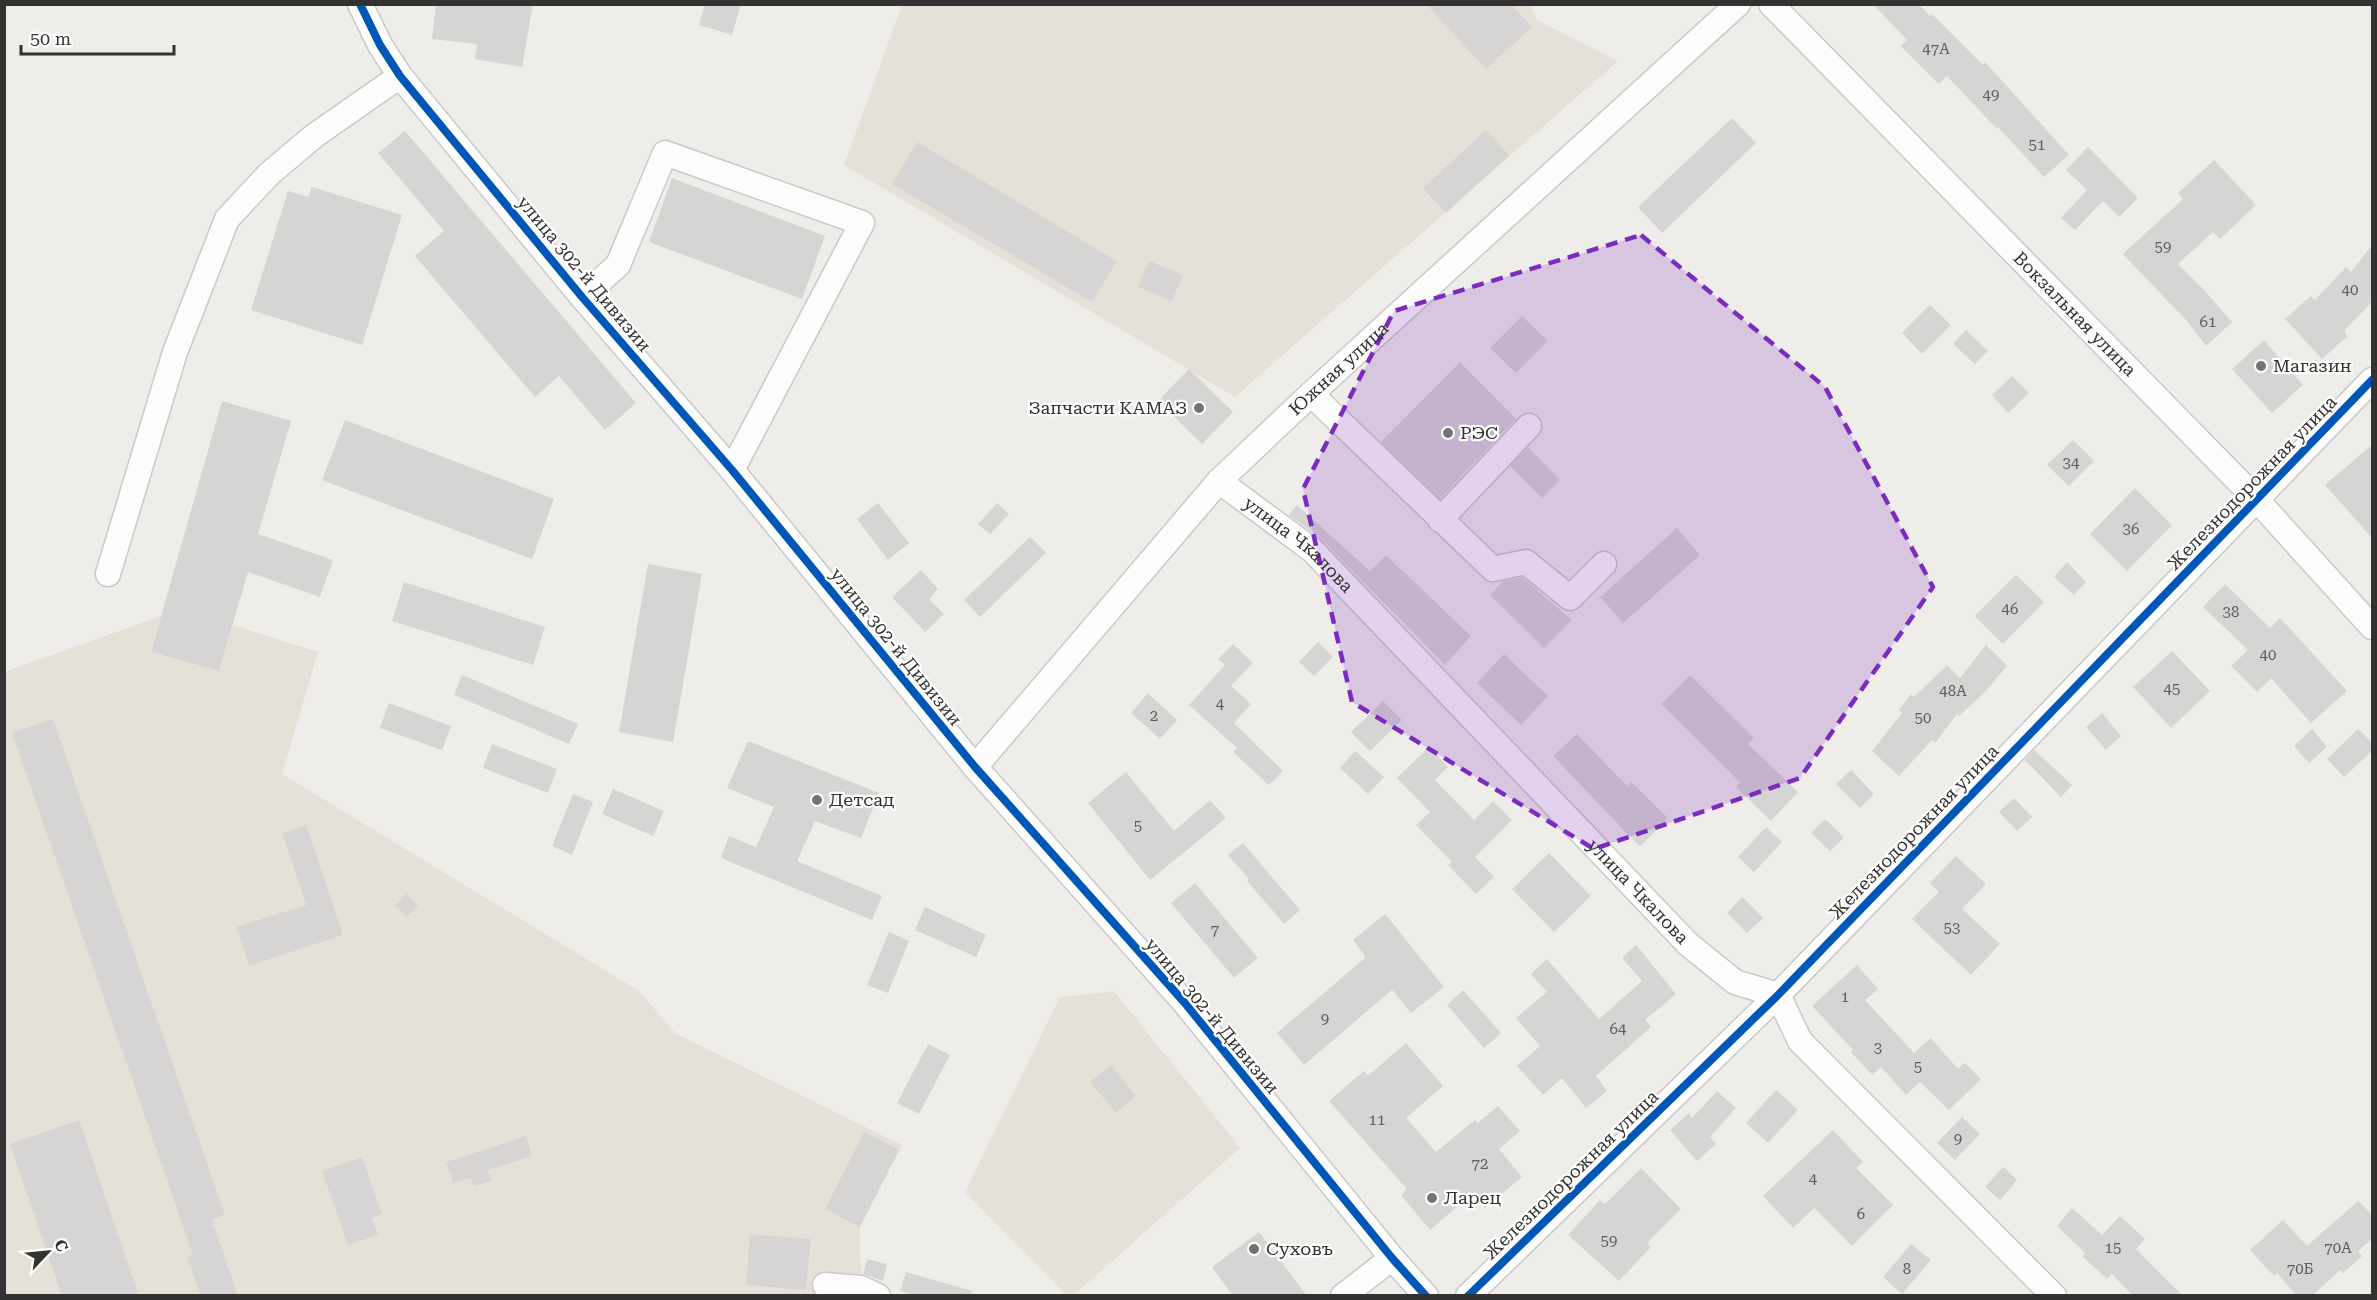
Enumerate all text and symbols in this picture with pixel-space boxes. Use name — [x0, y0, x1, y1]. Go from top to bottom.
scale bar — [21, 18, 174, 56]
text: 50 m — [30, 28, 71, 49]
house number: 47А — [1922, 40, 1950, 58]
house number: 49 — [1983, 86, 1999, 104]
house number: 51 — [2029, 136, 2045, 154]
street label: улица 302-й Дивизии — [513, 192, 656, 356]
house number: 59 — [2155, 238, 2171, 256]
street label: Вокзальная улица — [2010, 247, 2141, 380]
house number: 40 — [2342, 281, 2358, 299]
house number: 61 — [2200, 313, 2216, 331]
street label: Южная улица — [1284, 317, 1393, 419]
place label: Магазин — [2273, 355, 2352, 376]
marker: Магазин — [2254, 359, 2268, 373]
street label: Железнодорожная улица — [2163, 391, 2341, 574]
place label: Запчасти КАМАЗ — [1028, 397, 1187, 418]
marker: Запчасти КАМАЗ — [1192, 401, 1206, 415]
place label: РЭС — [1460, 422, 1498, 443]
marker: РЭС — [1441, 426, 1455, 440]
house number: 34 — [2063, 454, 2080, 472]
street label: улица Чкалова — [1240, 492, 1358, 597]
house number: 36 — [2123, 520, 2139, 538]
street label: улица 302-й Дивизии — [826, 564, 966, 730]
house number: 46 — [2002, 600, 2018, 618]
house number: 38 — [2223, 603, 2239, 621]
house number: 40 — [2260, 646, 2276, 664]
house number: 45 — [2164, 680, 2180, 698]
house number: 48А — [1939, 682, 1967, 700]
house number: 4 — [1216, 695, 1225, 713]
house number: 2 — [1150, 707, 1158, 725]
house number: 50 — [1915, 709, 1931, 727]
street label: Железнодорожная улица — [1825, 740, 2003, 923]
place label: Детсад — [829, 789, 894, 810]
marker: Детсад — [810, 793, 824, 807]
house number: 5 — [1134, 817, 1142, 835]
street label: улица Чкалова — [1583, 834, 1693, 948]
house number: 53 — [1944, 919, 1960, 937]
house number: 7 — [1211, 921, 1219, 939]
street label: улица 302-й Дивизии — [1141, 934, 1284, 1098]
house number: 1 — [1841, 988, 1849, 1006]
house number: 9 — [1321, 1010, 1329, 1028]
house number: 64 — [1610, 1020, 1627, 1038]
house number: 3 — [1874, 1039, 1882, 1057]
house number: 5 — [1914, 1058, 1922, 1076]
street label: Железнодорожная улица — [1479, 1086, 1662, 1264]
house number: 11 — [1369, 1111, 1385, 1129]
house number: 9 — [1954, 1130, 1962, 1148]
house number: 72 — [1472, 1155, 1488, 1173]
house number: 4 — [1809, 1170, 1818, 1188]
place label: Ларец — [1444, 1187, 1502, 1208]
marker: Ларец — [1425, 1191, 1439, 1205]
house number: 6 — [1857, 1205, 1865, 1223]
north arrow — [18, 1222, 78, 1282]
house number: 59 — [1601, 1232, 1617, 1250]
text: С — [50, 1236, 72, 1255]
place label: Суховъ — [1266, 1238, 1333, 1259]
house number: 15 — [2105, 1239, 2121, 1257]
house number: 70А — [2324, 1239, 2352, 1257]
marker: Суховъ — [1247, 1242, 1261, 1256]
house number: 8 — [1903, 1260, 1911, 1278]
house number: 70Б — [2287, 1260, 2314, 1278]

